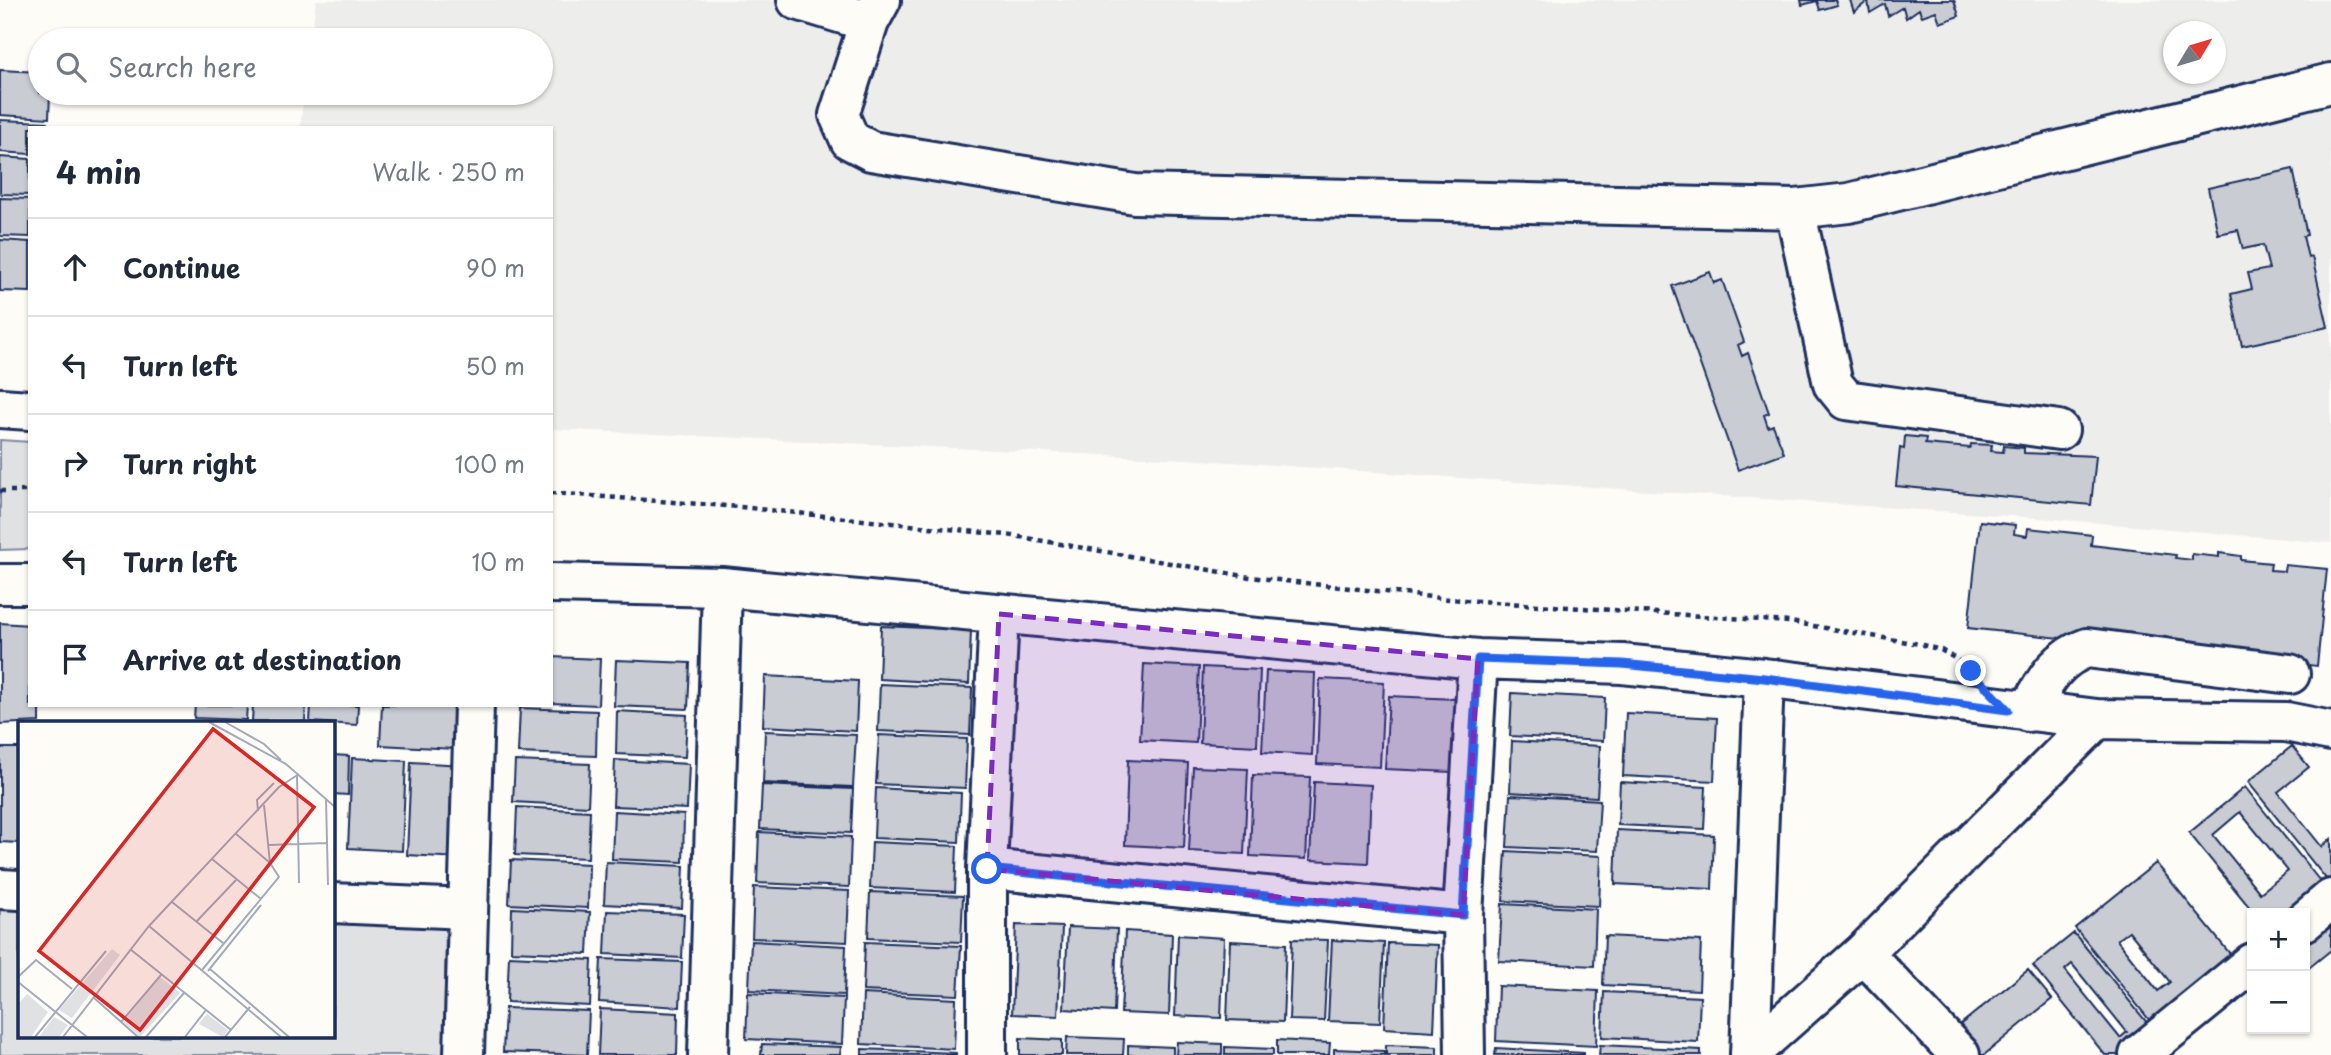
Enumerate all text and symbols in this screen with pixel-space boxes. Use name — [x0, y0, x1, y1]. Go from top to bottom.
north arrow — [2163, 21, 2226, 84]
search box — [28, 28, 553, 105]
text: Search here — [108, 47, 257, 86]
icon: search — [52, 48, 90, 86]
text: 4 min — [56, 149, 142, 194]
text: Walk · 250 m — [372, 154, 525, 189]
icon: ahead — [56, 248, 94, 286]
text: Continue — [123, 248, 240, 287]
text: 90 m — [466, 250, 525, 285]
icon: left — [56, 346, 94, 384]
text: Turn left — [123, 346, 238, 385]
text: 50 m — [465, 348, 525, 383]
icon: right — [56, 444, 94, 482]
text: Turn right — [123, 444, 257, 483]
text: 100 m — [455, 446, 525, 481]
icon: left — [56, 542, 94, 580]
text: Turn left — [123, 542, 238, 581]
text: 10 m — [471, 544, 525, 579]
icon: arrive — [56, 640, 94, 678]
text: Arrive at destination — [123, 640, 402, 679]
route end — [1955, 655, 1986, 686]
inset map — [18, 721, 334, 1038]
route start — [971, 853, 1002, 884]
map controls — [2247, 908, 2310, 1034]
button: + — [2247, 908, 2310, 971]
button: − — [2247, 971, 2310, 1034]

